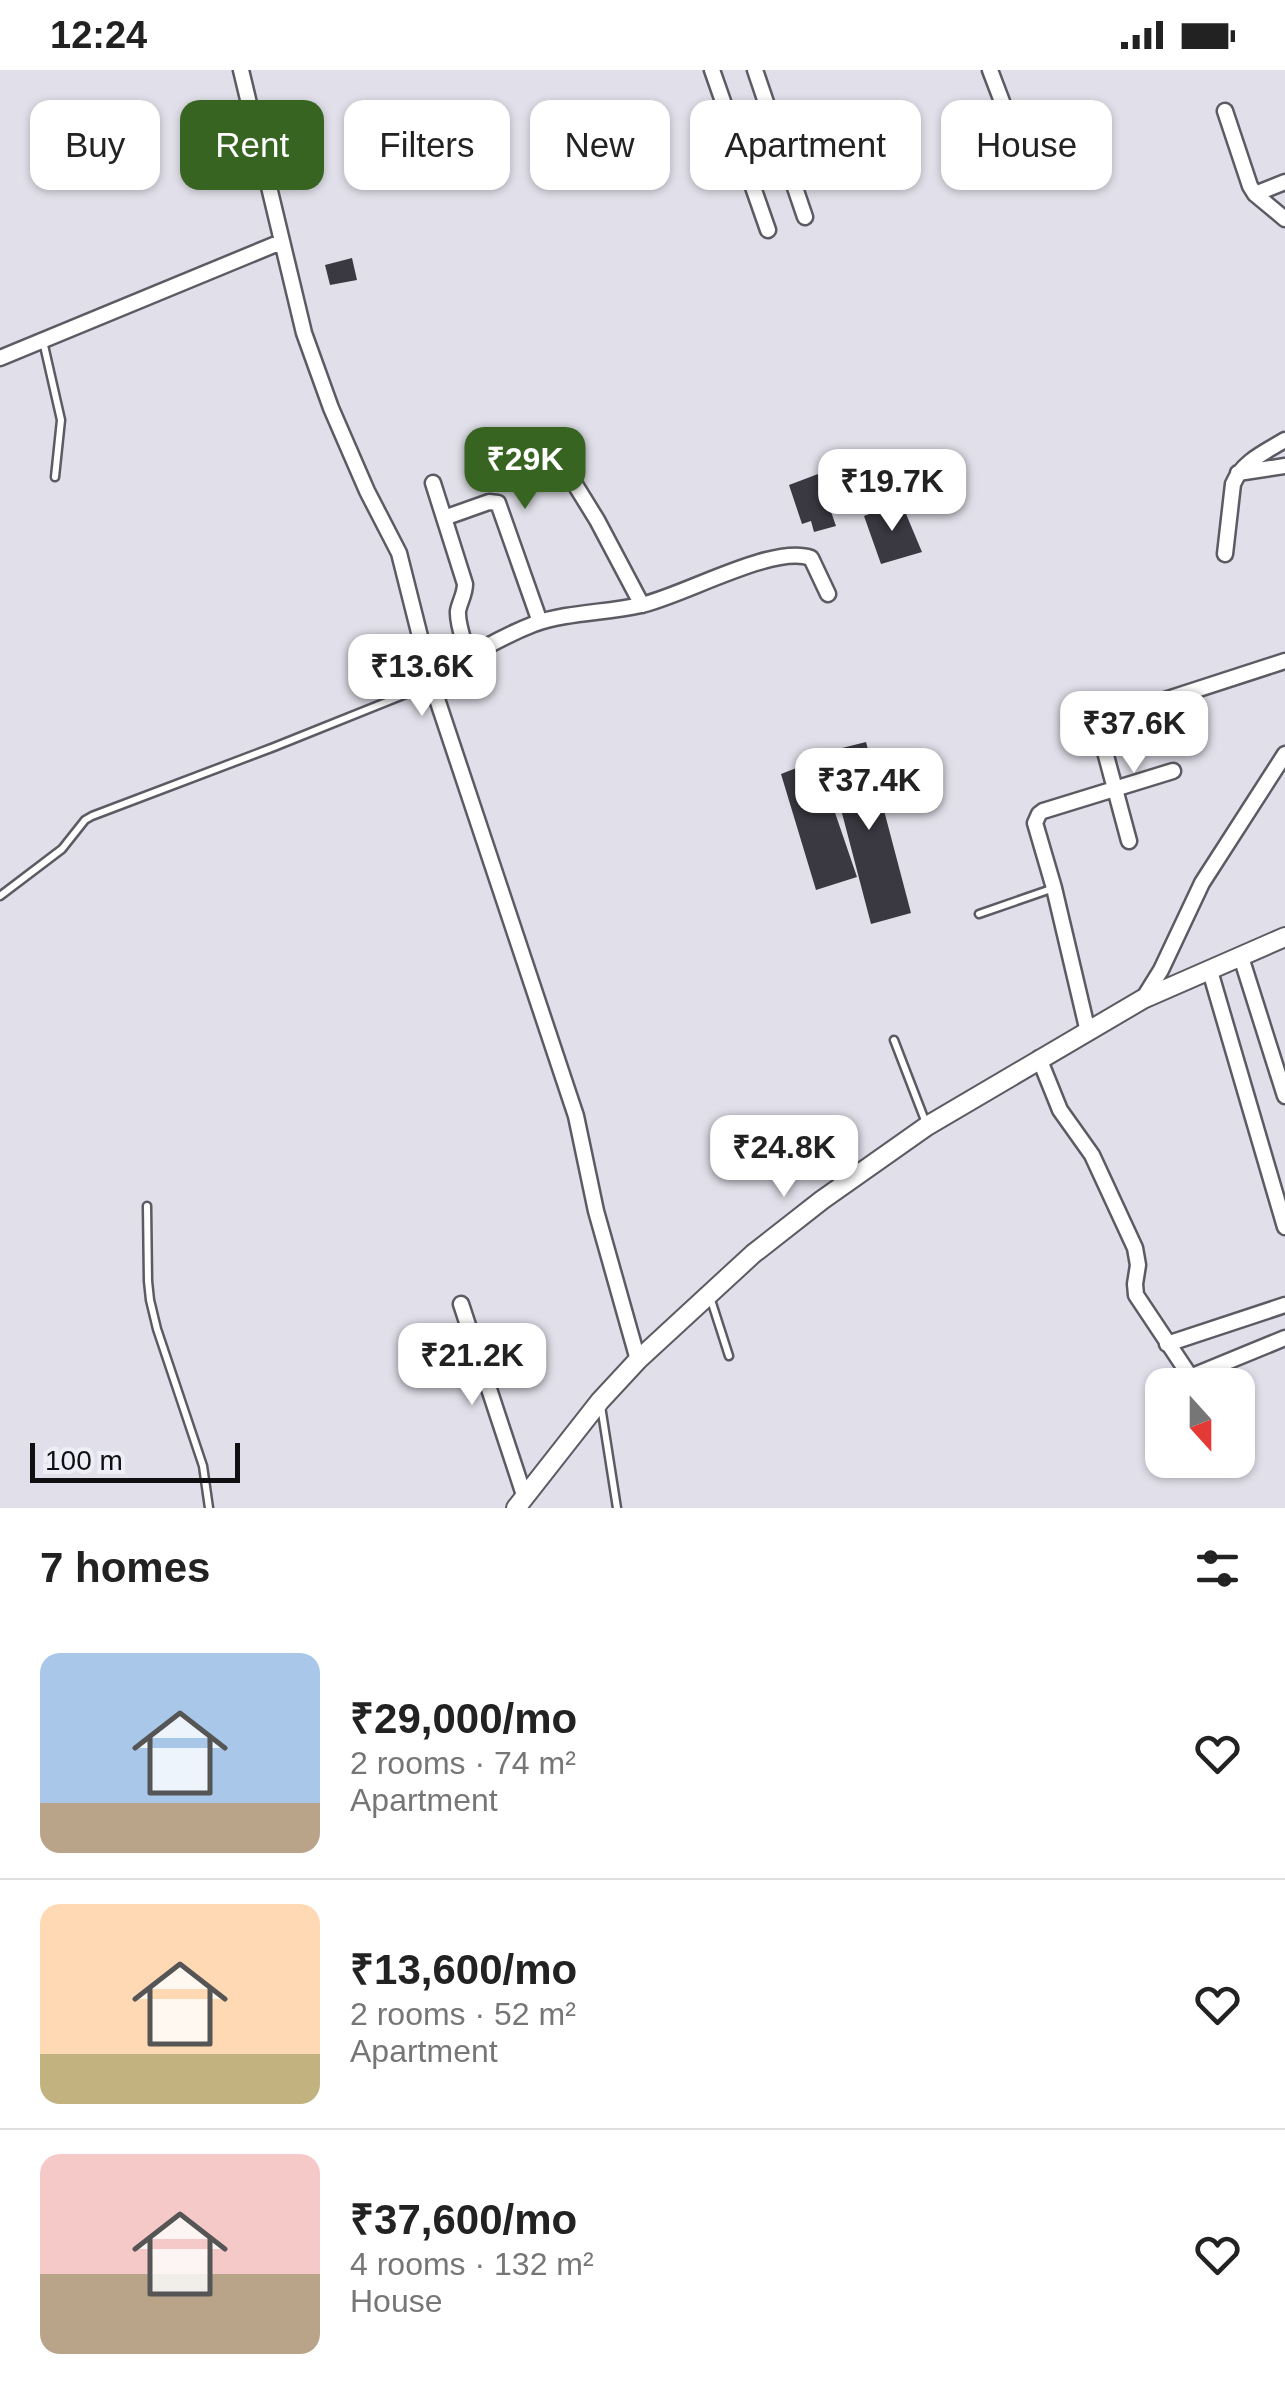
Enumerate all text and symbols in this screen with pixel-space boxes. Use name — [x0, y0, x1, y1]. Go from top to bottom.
text: 12:24 — [50, 14, 147, 56]
chip: Buy — [30, 100, 160, 190]
chip: Rent — [180, 100, 324, 190]
chip: Filters — [344, 100, 510, 190]
chip: New — [530, 100, 670, 190]
chip: Apartment — [690, 100, 921, 190]
chip: House — [941, 100, 1112, 190]
pin: ₹29K — [466, 427, 584, 512]
text: ₹29K — [486, 441, 564, 477]
pin: ₹19.7K — [811, 449, 973, 534]
text: ₹19.7K — [840, 463, 944, 499]
pin: ₹13.6K — [341, 634, 503, 719]
text: ₹13.6K — [370, 648, 474, 684]
pin: ₹37.6K — [1053, 691, 1215, 776]
text: ₹37.6K — [1082, 705, 1186, 741]
pin: ₹37.4K — [788, 748, 950, 833]
text: ₹37.4K — [817, 762, 921, 798]
pin: ₹24.8K — [703, 1115, 865, 1200]
text: ₹24.8K — [732, 1129, 836, 1165]
pin: ₹21.2K — [391, 1323, 553, 1408]
text: ₹21.2K — [420, 1337, 524, 1373]
north arrow — [1145, 1368, 1255, 1478]
map controls — [1145, 1368, 1255, 1478]
scale bar — [30, 1438, 240, 1482]
text: 100 m — [45, 1445, 123, 1476]
icon: filters — [1190, 1541, 1245, 1596]
text: 7 homes — [40, 1544, 210, 1591]
icon: home — [120, 1693, 240, 1813]
text: ₹29,000/mo — [350, 1695, 577, 1742]
icon: heart — [1190, 1726, 1245, 1781]
text: 2 rooms · 74 m² — [350, 1745, 576, 1781]
text: Apartment — [350, 1782, 498, 1818]
icon: home — [120, 1944, 240, 2064]
text: ₹13,600/mo — [350, 1946, 577, 1993]
icon: heart — [1190, 1977, 1245, 2032]
text: 2 rooms · 52 m² — [350, 1996, 576, 2032]
text: Apartment — [350, 2033, 498, 2069]
icon: home — [120, 2194, 240, 2314]
text: ₹37,600/mo — [350, 2196, 577, 2243]
icon: heart — [1190, 2227, 1245, 2282]
text: 4 rooms · 132 m² — [350, 2246, 594, 2282]
text: House — [350, 2283, 443, 2319]

